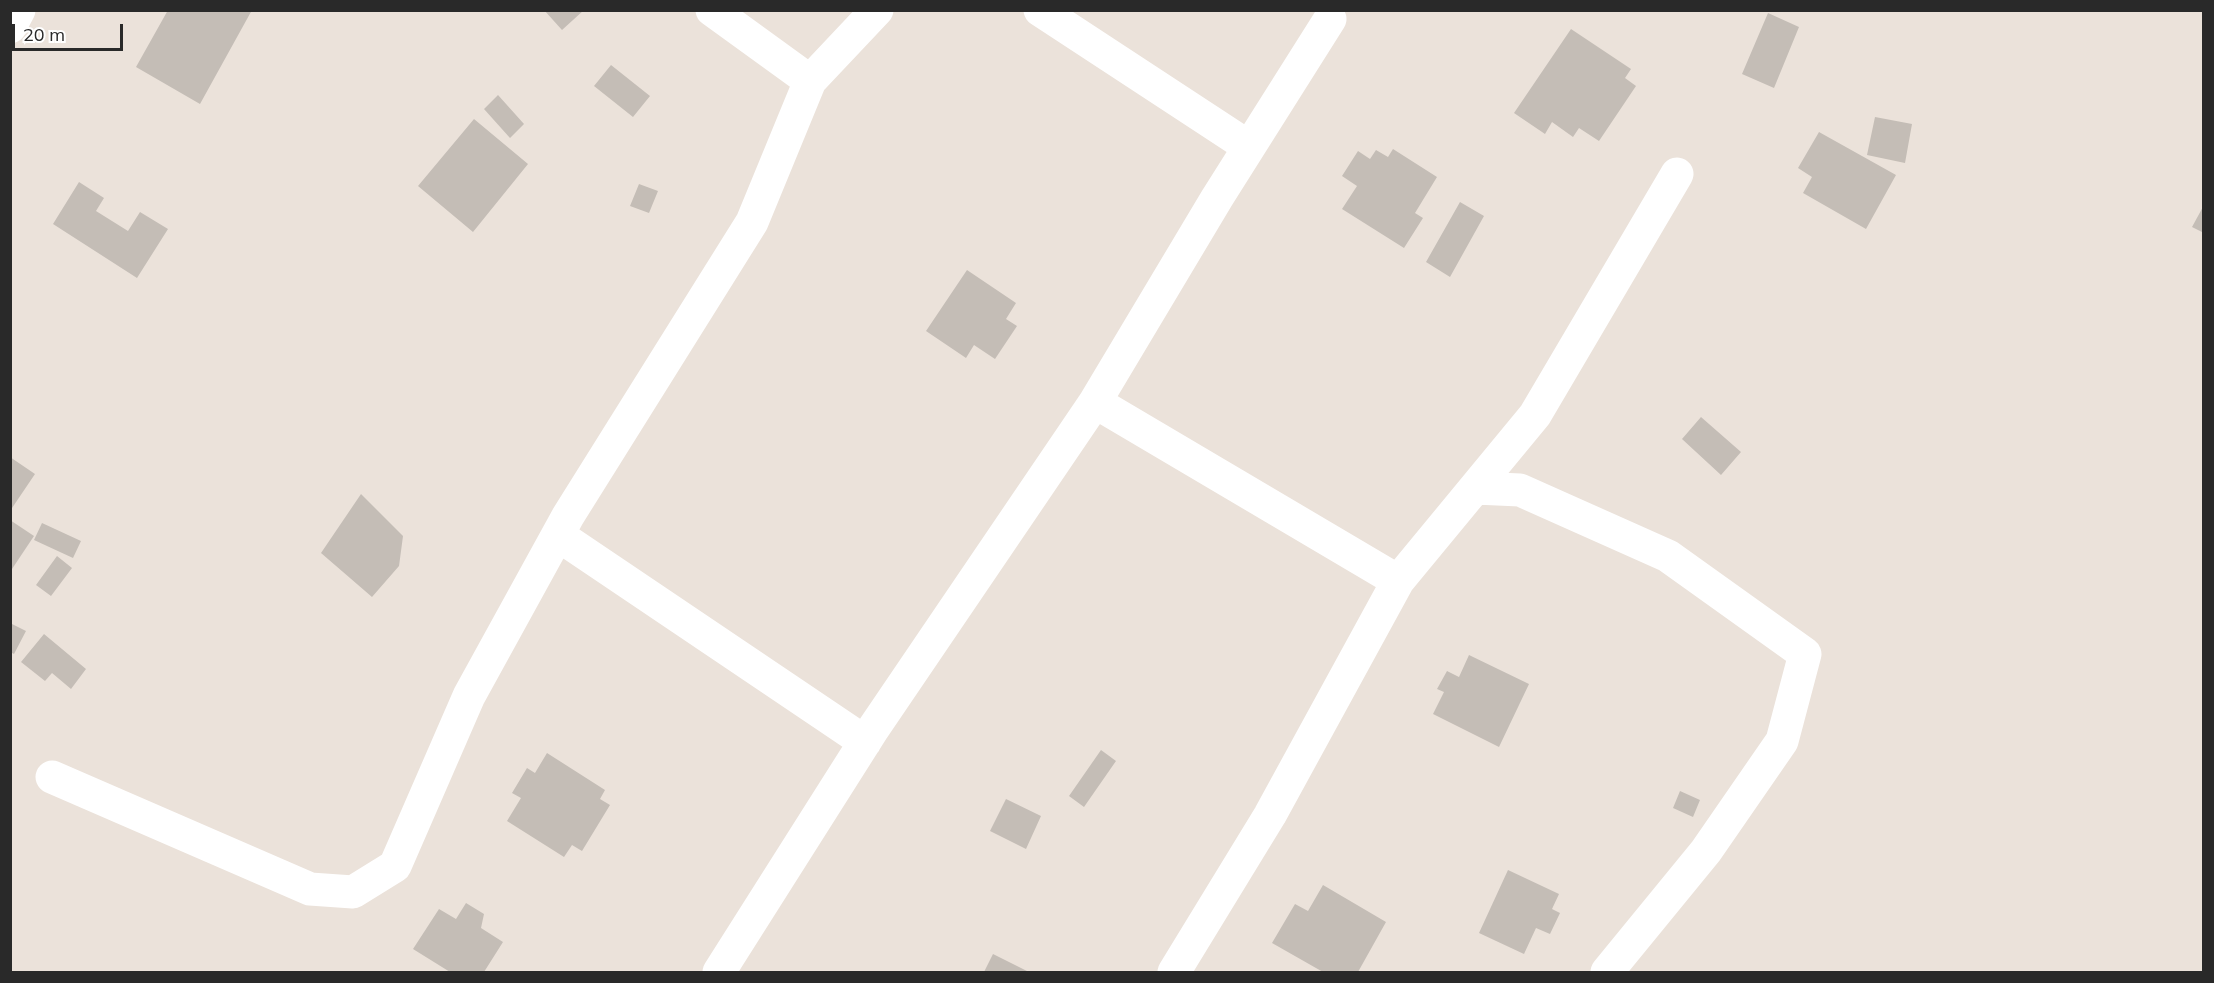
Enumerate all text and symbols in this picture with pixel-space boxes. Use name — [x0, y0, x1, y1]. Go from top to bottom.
scale bar — [15, 12, 126, 50]
text: 20 m — [23, 23, 65, 46]

